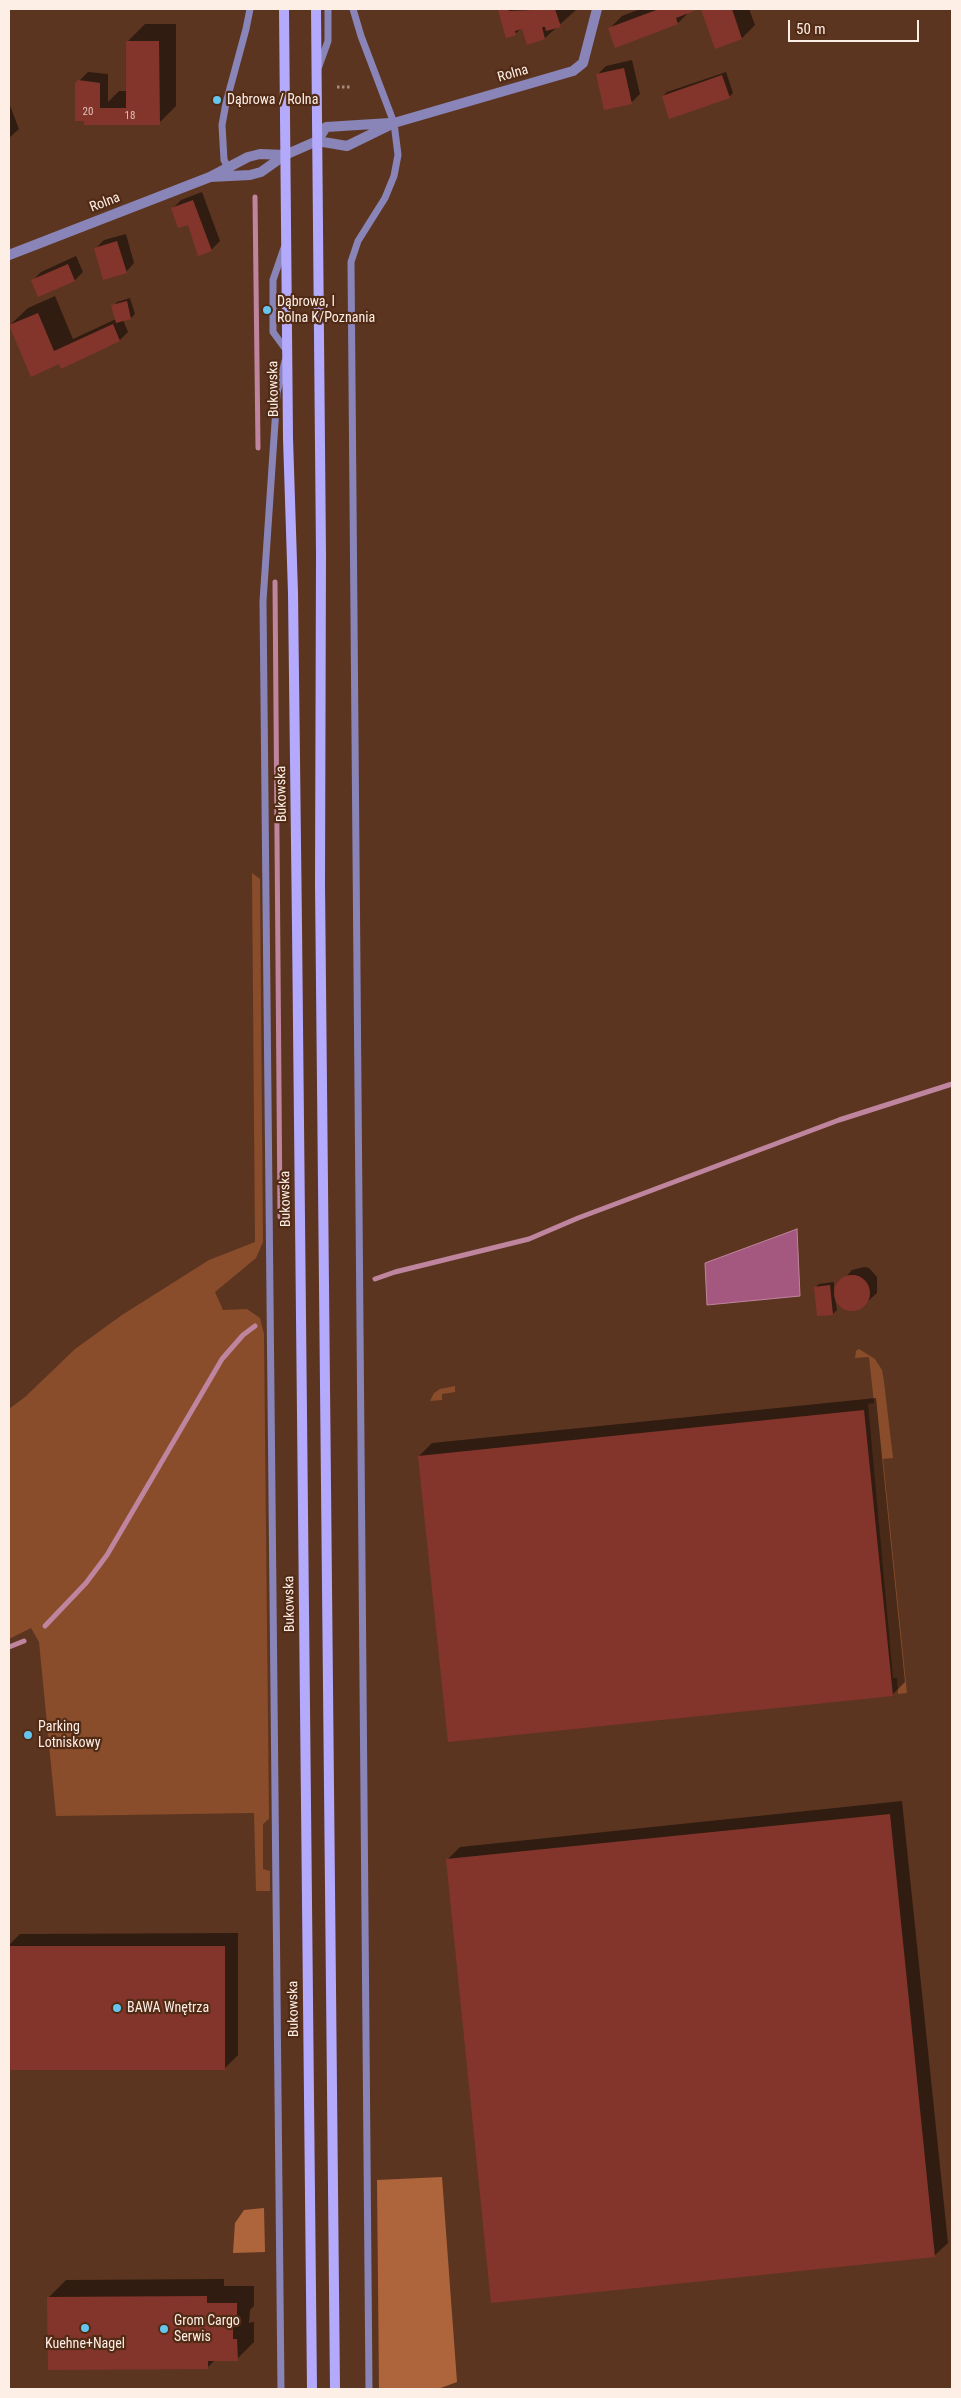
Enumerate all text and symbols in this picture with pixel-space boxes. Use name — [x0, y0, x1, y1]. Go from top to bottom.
scale bar — [791, 10, 922, 42]
text: 50 m — [796, 20, 826, 38]
street label: Rolna — [496, 62, 530, 86]
place label: Dąbrowa / Rolna — [227, 92, 318, 108]
marker: Dąbrowa / Rolna — [211, 94, 223, 106]
house number: 20 — [83, 105, 93, 119]
house number: 18 — [125, 109, 135, 123]
street label: Rolna — [87, 190, 123, 216]
place label: Dąbrowa, I Rolna K/Poznania — [277, 294, 375, 326]
marker: Dąbrowa, I Rolna K/Poznania — [261, 304, 273, 316]
street label: Bukowska — [265, 361, 283, 417]
street label: Bukowska — [273, 766, 291, 822]
street label: Bukowska — [277, 1171, 295, 1227]
street label: Bukowska — [281, 1576, 299, 1632]
place label: Parking Lotniskowy — [38, 1719, 100, 1751]
marker: Parking Lotniskowy — [22, 1729, 34, 1741]
street label: Bukowska — [285, 1981, 303, 2037]
place label: BAWA Wnętrza — [127, 2000, 209, 2016]
marker: BAWA Wnętrza — [111, 2002, 123, 2014]
place label: Grom Cargo Serwis — [174, 2313, 240, 2346]
marker: Kuehne+Nagel — [79, 2322, 91, 2334]
marker: Grom Cargo Serwis — [158, 2323, 170, 2335]
place label: Kuehne+Nagel — [45, 2336, 125, 2352]

